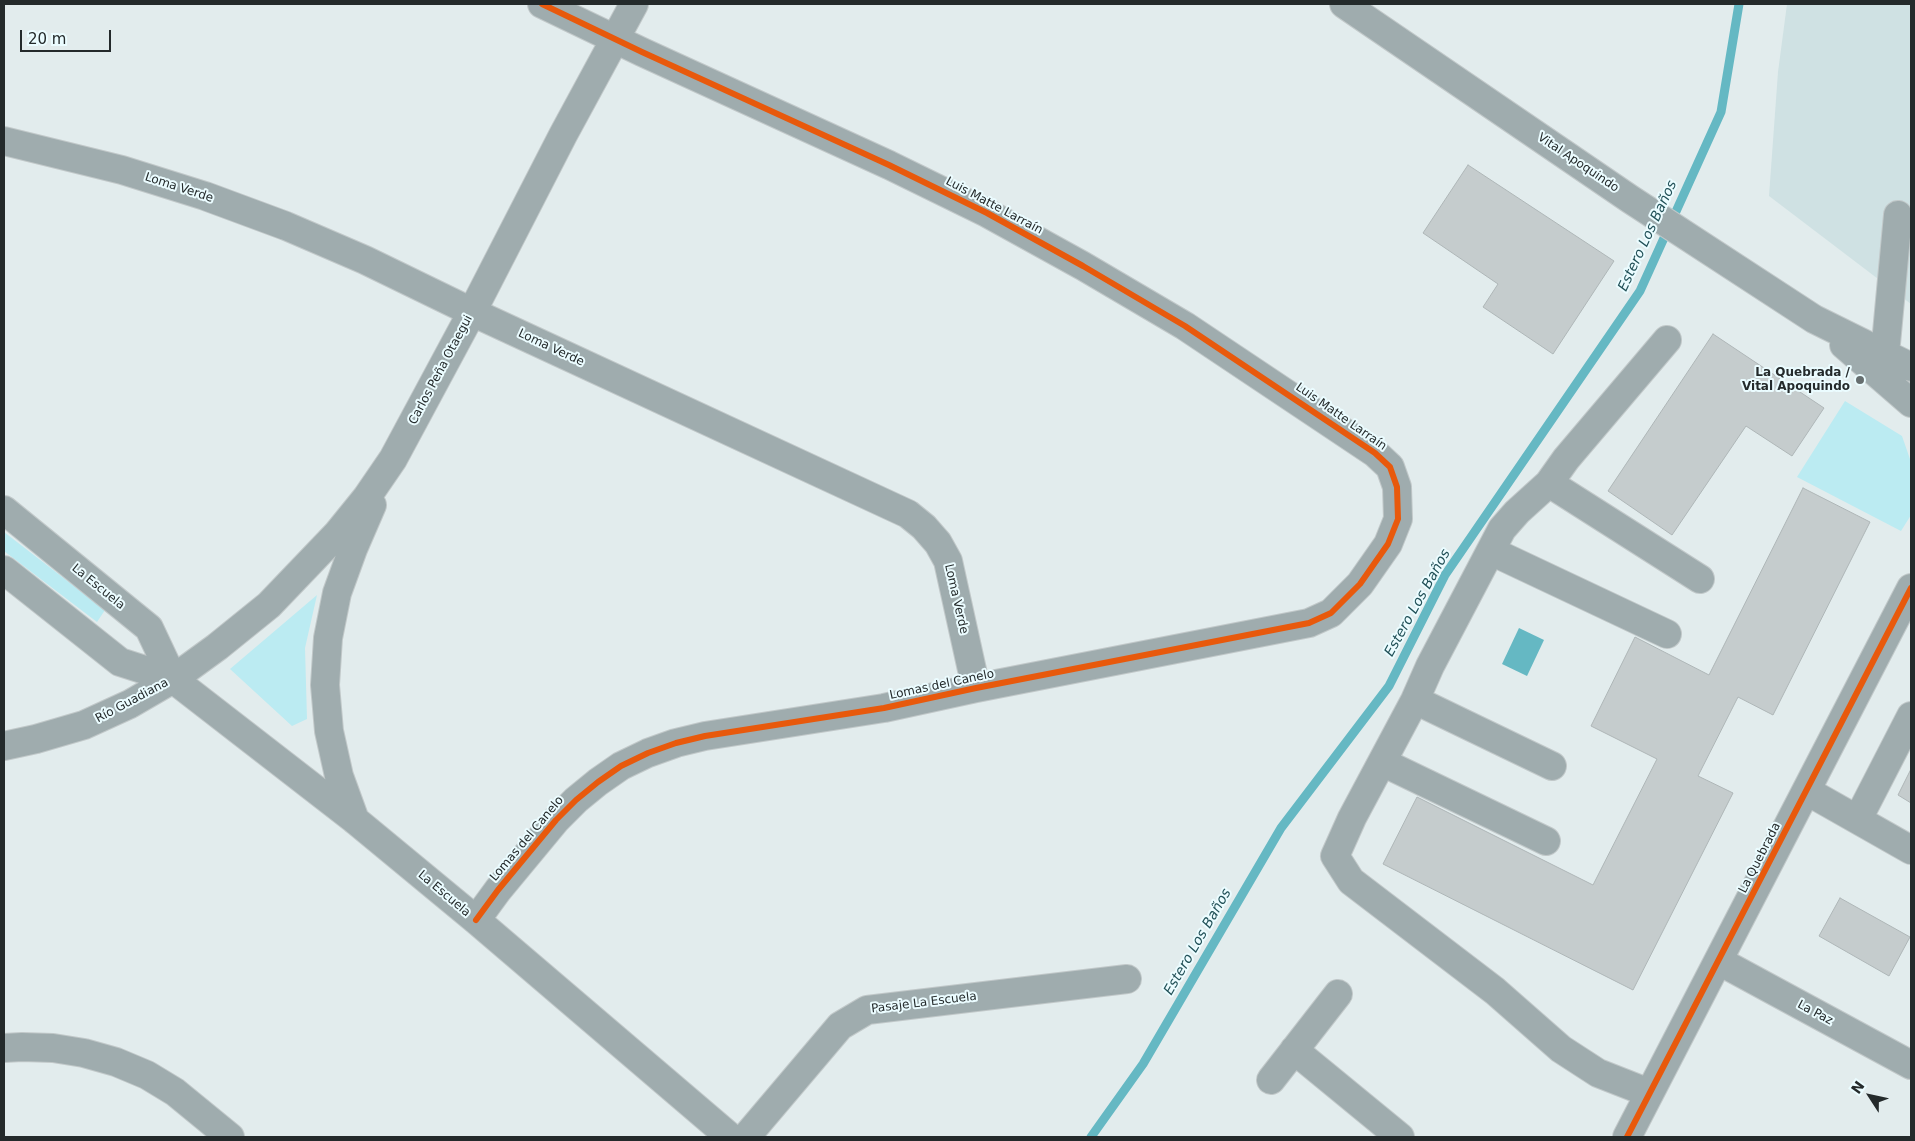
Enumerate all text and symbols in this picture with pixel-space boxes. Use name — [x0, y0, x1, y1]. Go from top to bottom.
scale bar — [22, 20, 114, 52]
text: 20 m — [28, 30, 66, 48]
street label: Vital Apoquindo — [1535, 131, 1621, 195]
street label: Loma Verde — [143, 170, 215, 206]
street label: Luis Matte Larraín — [943, 174, 1045, 238]
water label: Estero Los Baños — [1615, 178, 1681, 294]
street label: Carlos Peña Otaegui — [406, 313, 476, 427]
street label: Loma Verde — [516, 326, 586, 370]
place label: La Quebrada / Vital Apoquindo — [1742, 366, 1850, 394]
marker: La Quebrada / Vital Apoquindo — [1854, 374, 1866, 386]
street label: Luis Matte Larraín — [1293, 380, 1389, 454]
water label: Estero Los Baños — [1382, 546, 1454, 660]
street label: La Escuela — [69, 561, 127, 613]
street label: Loma Verde — [941, 563, 971, 635]
street label: Lomas del Canelo — [888, 667, 996, 703]
street label: Río Guadiana — [93, 676, 171, 726]
street label: Lomas del Canelo — [487, 794, 567, 884]
street label: La Quebrada — [1736, 820, 1784, 896]
street label: La Escuela — [415, 868, 473, 920]
water label: Estero Los Baños — [1161, 886, 1235, 998]
street label: Pasaje La Escuela — [870, 989, 978, 1017]
street label: La Paz — [1795, 998, 1835, 1028]
north arrow — [1845, 1071, 1895, 1121]
text: N — [1848, 1078, 1868, 1097]

